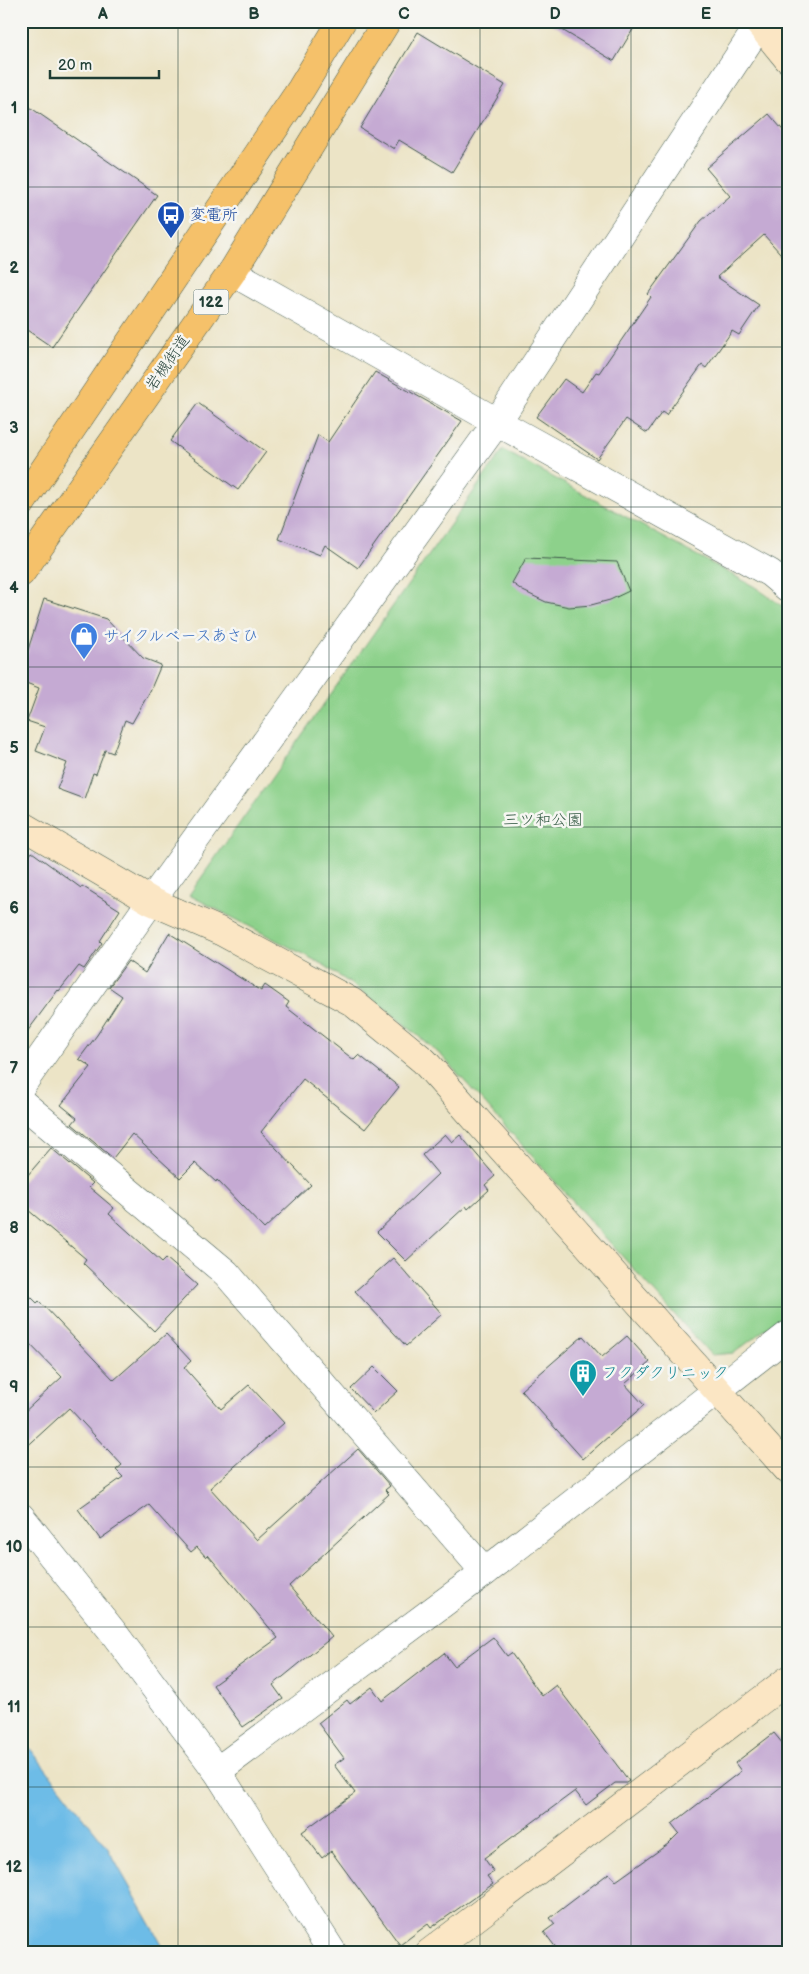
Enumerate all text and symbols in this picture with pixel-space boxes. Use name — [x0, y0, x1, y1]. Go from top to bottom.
text: A — [97, 5, 108, 24]
text: B — [248, 5, 260, 24]
text: C — [398, 5, 410, 24]
text: D — [549, 5, 561, 24]
text: E — [701, 5, 711, 24]
scale bar — [50, 48, 159, 80]
text: 20 m — [58, 56, 92, 75]
text: 1 — [11, 99, 17, 118]
bus stop icon: 変電所 — [156, 200, 186, 239]
place label: 変電所 — [190, 206, 238, 225]
text: 2 — [9, 259, 19, 278]
road number: 122 — [194, 290, 228, 314]
street label: 岩槻街道 — [142, 331, 194, 395]
text: 3 — [9, 419, 19, 438]
text: 4 — [9, 579, 19, 598]
shop icon: サイクルベースあさひ — [69, 621, 99, 660]
place label: サイクルベースあさひ — [103, 627, 259, 646]
text: 5 — [9, 739, 19, 758]
park label: 三ツ和公園 — [503, 811, 583, 830]
text: 6 — [9, 899, 19, 918]
text: 7 — [10, 1059, 19, 1078]
text: 8 — [9, 1219, 19, 1238]
building icon: フクダクリニック — [568, 1358, 598, 1397]
place label: フクダクリニック — [602, 1364, 729, 1383]
text: 9 — [9, 1378, 19, 1397]
text: 10 — [6, 1538, 22, 1557]
text: 11 — [7, 1698, 21, 1717]
text: 12 — [6, 1858, 23, 1877]

